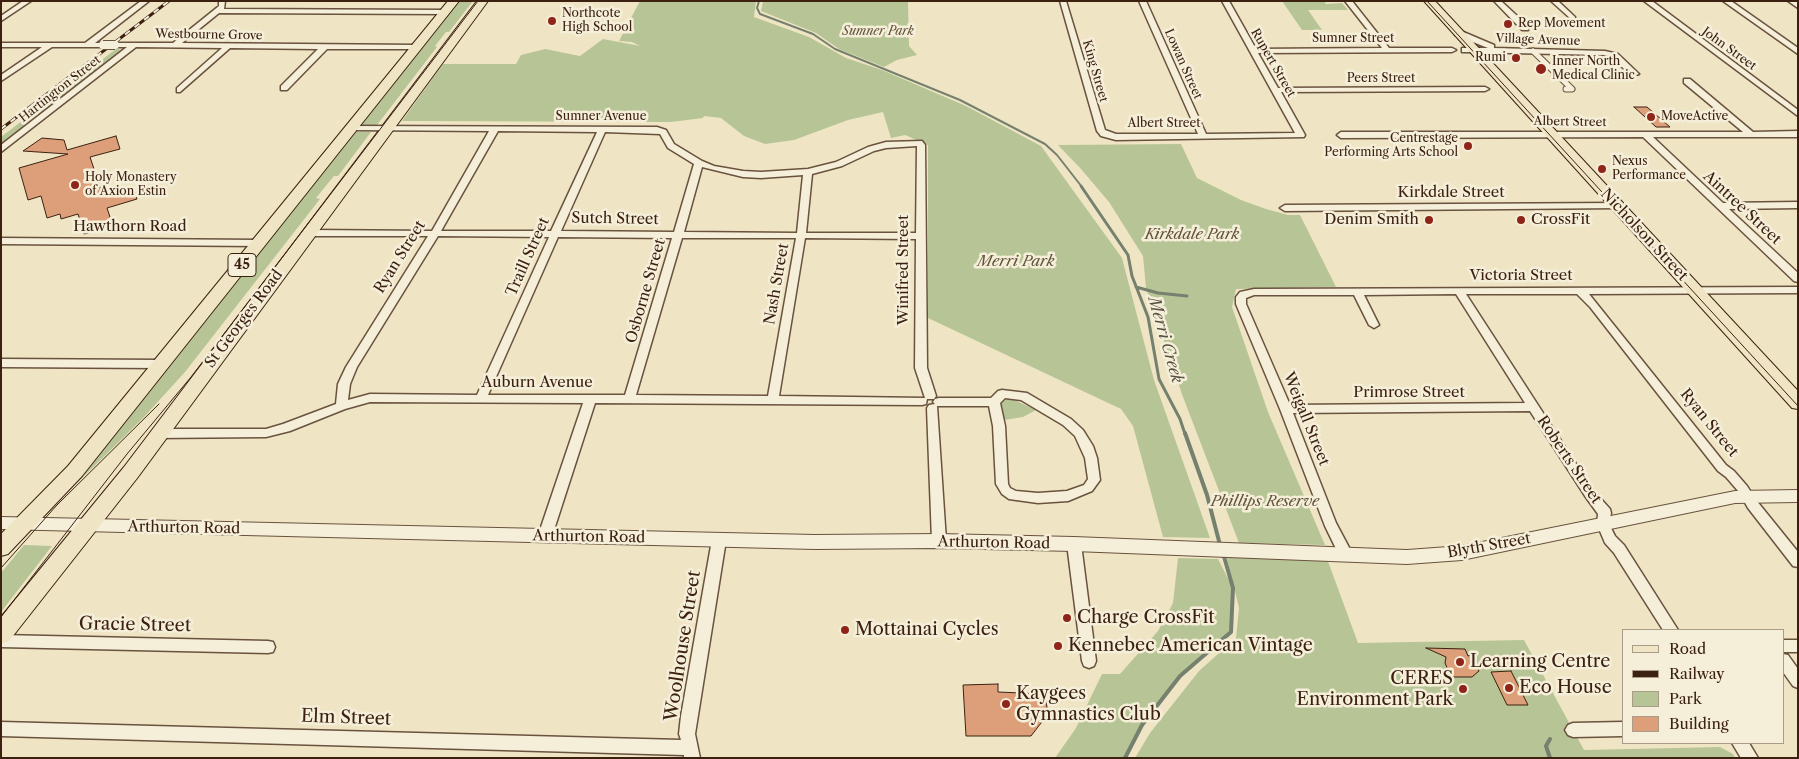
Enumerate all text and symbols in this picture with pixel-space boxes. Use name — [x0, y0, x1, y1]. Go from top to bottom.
place label: Northcote High School — [562, 7, 632, 35]
marker: Northcote High School — [546, 15, 558, 27]
place label: Rep Movement — [1518, 17, 1605, 31]
marker: Rep Movement — [1502, 18, 1514, 30]
street label: John Street — [1699, 24, 1759, 74]
park label: Sumner Park — [842, 25, 914, 39]
street label: Rupert Street — [1248, 26, 1298, 100]
street label: Westbourne Grove — [155, 27, 263, 43]
street label: Lowan Street — [1161, 27, 1205, 101]
street label: Village Avenue — [1495, 31, 1581, 49]
street label: Sumner Street — [1312, 32, 1394, 46]
street label: King Street — [1079, 38, 1111, 104]
place label: Rumi — [1475, 51, 1506, 65]
marker: Rumi — [1510, 52, 1522, 64]
street label: Hartington Street — [16, 53, 104, 125]
place label: Inner North Medical Clinic — [1552, 55, 1635, 83]
marker: Inner North Medical Clinic — [1534, 62, 1548, 76]
street label: Peers Street — [1347, 72, 1415, 86]
street label: Sumner Avenue — [556, 110, 646, 124]
place label: MoveActive — [1661, 110, 1728, 124]
marker: MoveActive — [1645, 111, 1657, 123]
street label: Albert Street — [1533, 114, 1607, 130]
street label: Albert Street — [1128, 117, 1200, 131]
place label: Centrestage Performing Arts School — [1324, 132, 1458, 160]
marker: Centrestage Performing Arts School — [1462, 140, 1474, 152]
place label: Nexus Performance — [1612, 155, 1686, 183]
marker: Nexus Performance — [1596, 163, 1608, 175]
street label: Aintree Street — [1699, 167, 1785, 249]
place label: Holy Monastery of Axion Estin — [85, 171, 177, 199]
marker: Holy Monastery of Axion Estin — [69, 179, 81, 191]
street label: Kirkdale Street — [1397, 184, 1505, 202]
street label: Nicholson Street — [1597, 185, 1691, 285]
street label: Sutch Street — [571, 209, 659, 229]
place label: Denim Smith — [1324, 211, 1419, 229]
place label: CrossFit — [1531, 211, 1590, 229]
marker: Denim Smith — [1423, 214, 1435, 226]
marker: CrossFit — [1515, 214, 1527, 226]
street label: Traill Street — [503, 215, 553, 299]
street label: Winifred Street — [895, 215, 913, 325]
street label: Ryan Street — [371, 217, 429, 297]
street label: Hawthorn Road — [73, 218, 187, 236]
park label: Kirkdale Park — [1145, 226, 1239, 244]
street label: Osborne Street — [622, 237, 670, 345]
street label: Nash Street — [761, 242, 793, 326]
park label: Merri Park — [978, 253, 1054, 271]
road number: 45 — [228, 254, 256, 276]
street label: St Georges Road — [201, 266, 287, 372]
street label: Victoria Street — [1469, 267, 1573, 285]
water label: Merri Creek — [1144, 295, 1186, 385]
street label: Weigall Street — [1279, 370, 1333, 468]
street label: Auburn Avenue — [481, 374, 593, 392]
street label: Primrose Street — [1353, 384, 1465, 402]
street label: Ryan Street — [1676, 385, 1742, 461]
street label: Roberts Street — [1533, 413, 1605, 507]
park label: Phillips Reserve — [1211, 493, 1319, 511]
street label: Arthurton Road — [128, 518, 240, 538]
street label: Arthurton Road — [533, 527, 645, 547]
street label: Blyth Street — [1446, 530, 1532, 562]
street label: Arthurton Road — [938, 533, 1050, 553]
street label: Woolhouse Street — [660, 569, 706, 723]
place label: Charge CrossFit — [1077, 607, 1215, 629]
marker: Charge CrossFit — [1061, 612, 1073, 624]
street label: Gracie Street — [79, 613, 191, 637]
place label: Mottainai Cycles — [855, 619, 999, 641]
marker: Mottainai Cycles — [839, 624, 851, 636]
legend — [1622, 629, 1784, 744]
place label: Kennebec American Vintage — [1068, 635, 1313, 657]
text: Road — [1669, 639, 1706, 658]
marker: Kennebec American Vintage — [1052, 640, 1064, 652]
place label: Learning Centre — [1470, 651, 1610, 673]
marker: Learning Centre — [1454, 656, 1466, 668]
text: Railway — [1669, 664, 1725, 683]
place label: CERES Environment Park — [1297, 668, 1453, 711]
place label: Eco House — [1519, 677, 1612, 699]
marker: Eco House — [1503, 682, 1515, 694]
place label: Kaygees Gymnastics Club — [1016, 683, 1161, 726]
marker: CERES Environment Park — [1457, 683, 1469, 695]
text: Park — [1669, 689, 1702, 708]
marker: Kaygees Gymnastics Club — [1000, 698, 1012, 710]
street label: Elm Street — [300, 706, 392, 730]
text: Building — [1669, 714, 1729, 733]

